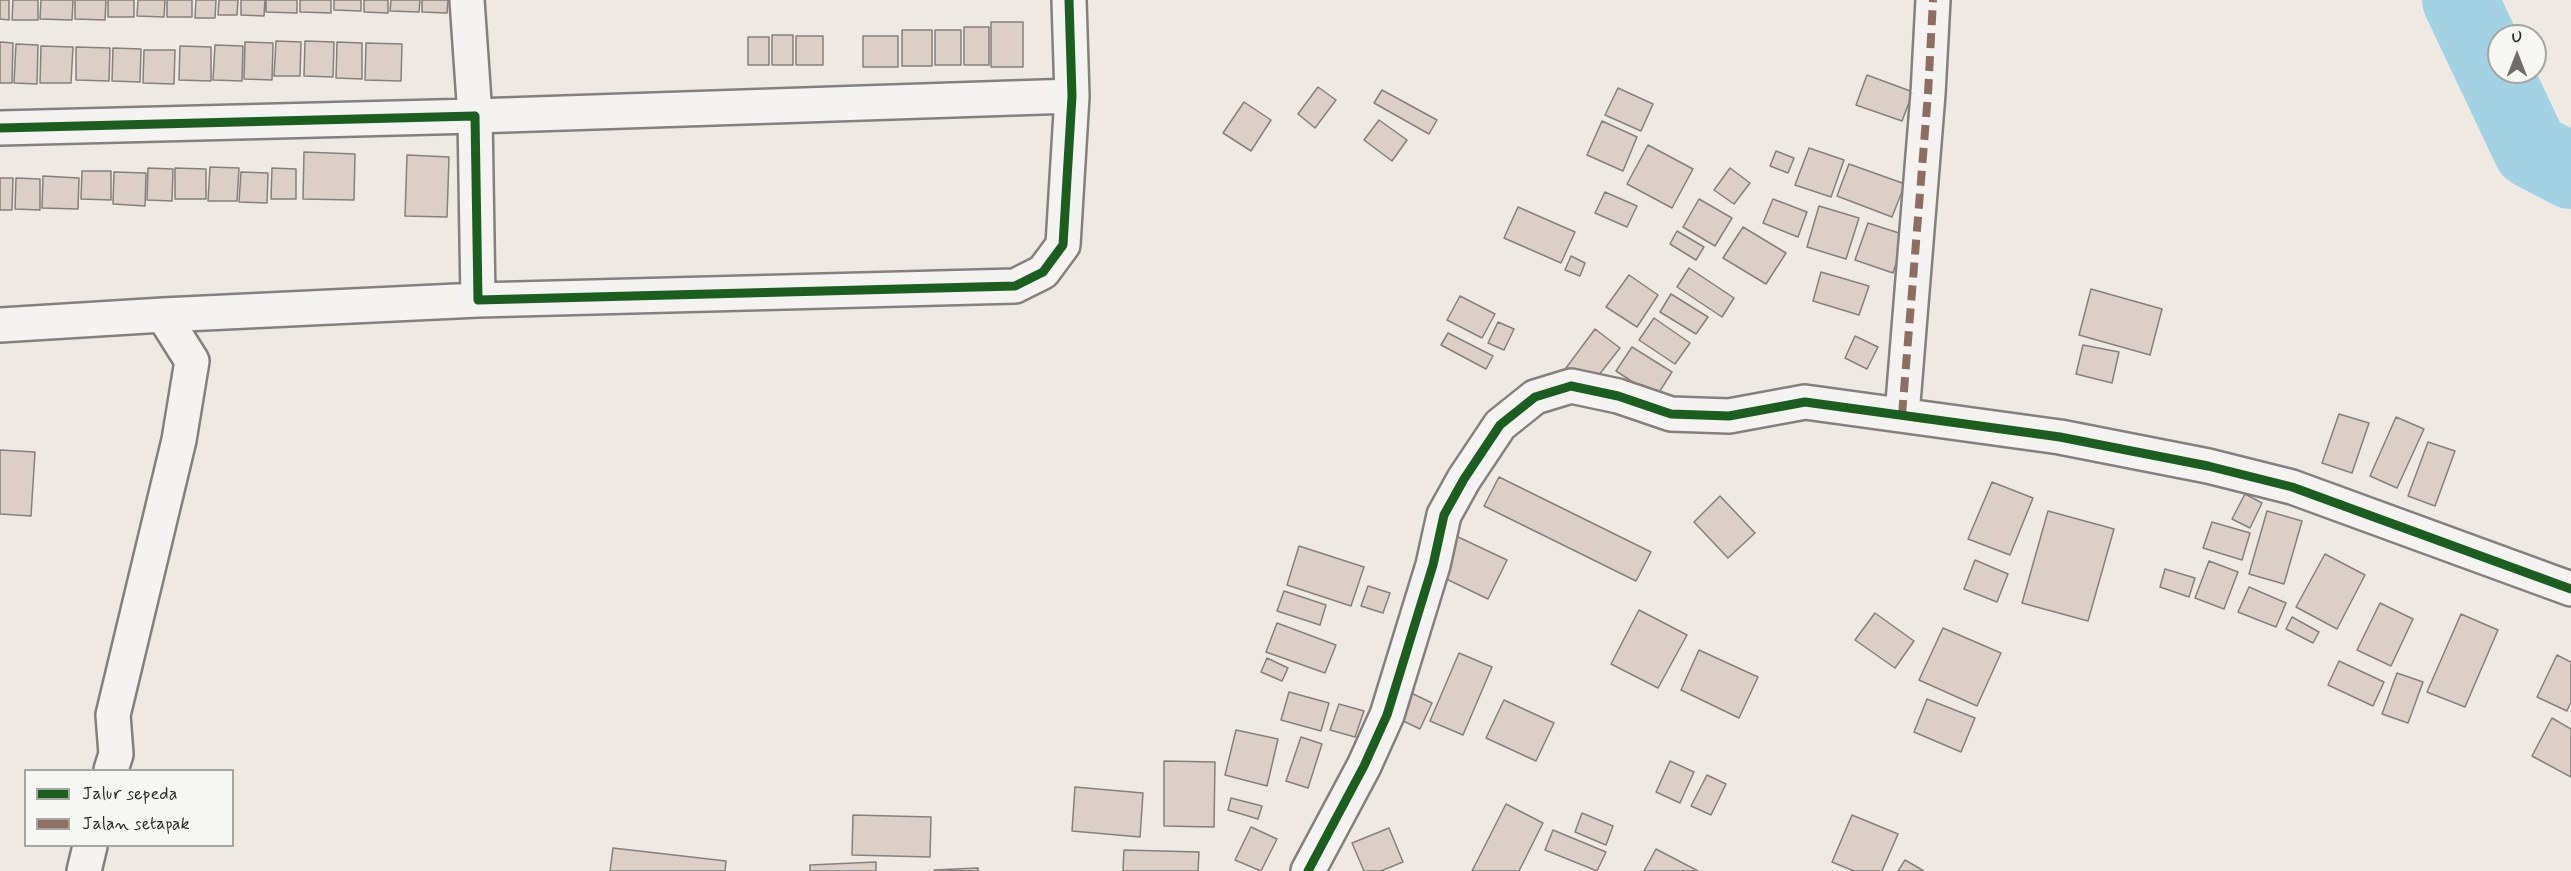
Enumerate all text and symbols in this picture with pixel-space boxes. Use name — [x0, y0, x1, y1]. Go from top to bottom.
north arrow — [2487, 24, 2547, 84]
text: U — [2512, 27, 2522, 48]
legend — [24, 769, 234, 847]
text: Jalur sepeda — [82, 782, 178, 806]
text: Jalan setapak — [82, 812, 190, 836]

